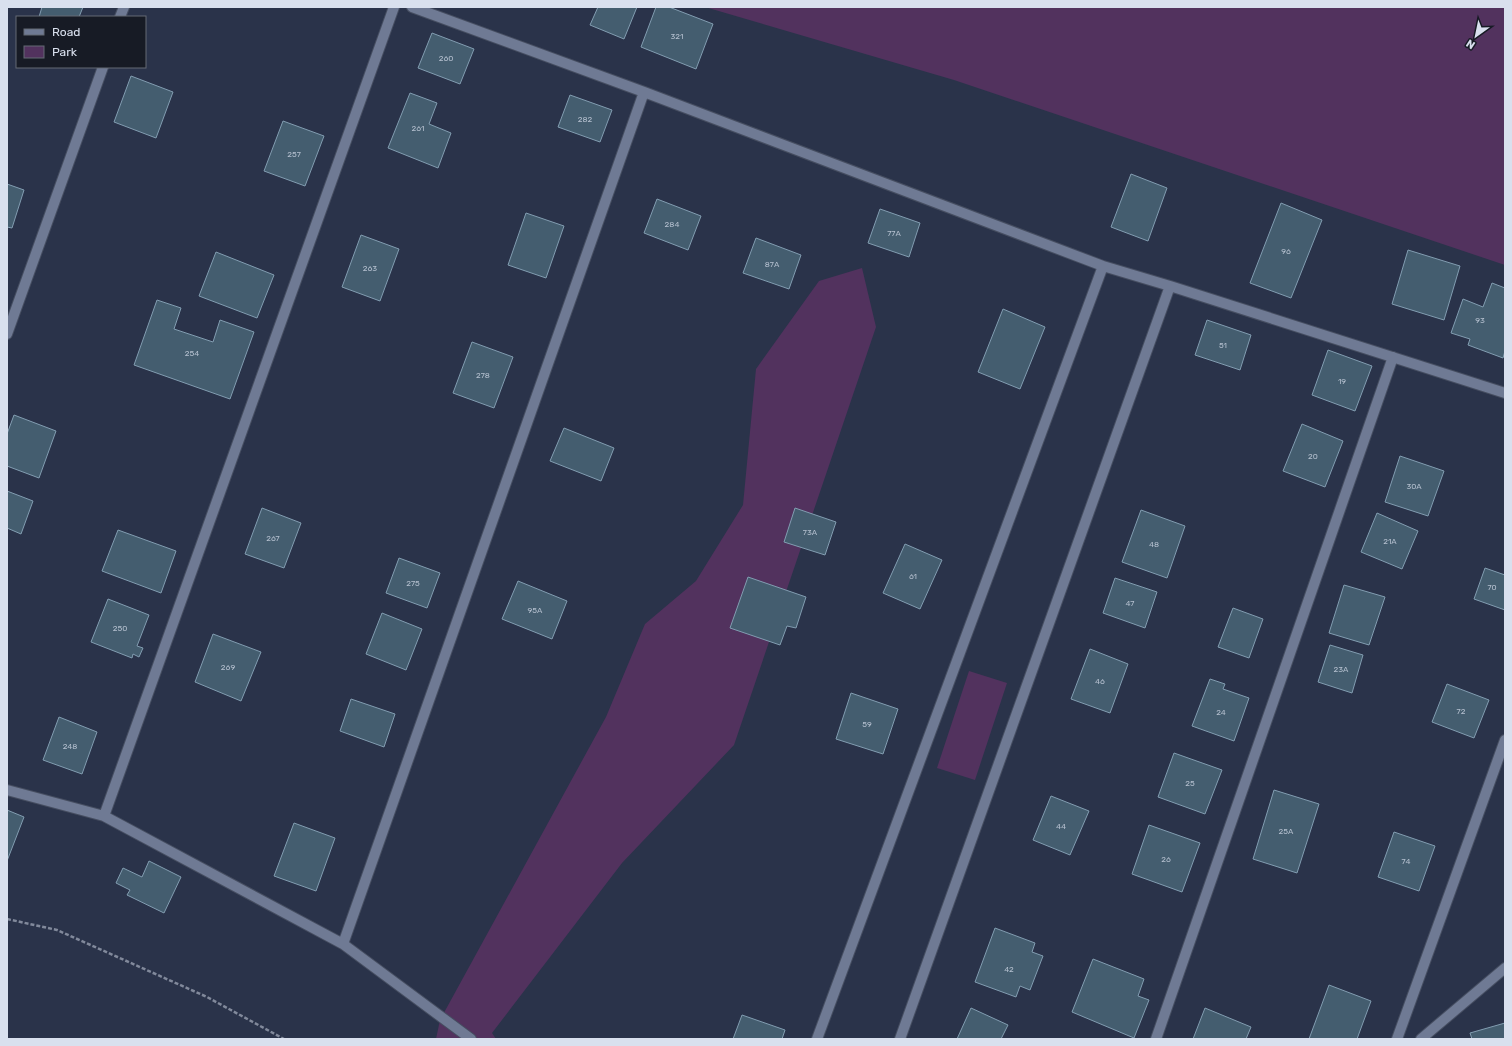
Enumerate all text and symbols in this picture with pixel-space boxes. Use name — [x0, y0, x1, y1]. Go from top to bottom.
legend — [16, 16, 146, 68]
north arrow — [1456, 16, 1496, 56]
text: Road — [52, 25, 80, 39]
house number: 321 — [671, 32, 683, 41]
text: N — [1464, 36, 1478, 52]
text: Park — [52, 45, 78, 59]
house number: 260 — [439, 54, 453, 63]
house number: 282 — [578, 115, 593, 124]
house number: 261 — [412, 124, 424, 133]
house number: 257 — [287, 150, 301, 159]
house number: 284 — [665, 220, 679, 229]
house number: 77А — [887, 229, 901, 238]
house number: 96 — [1281, 247, 1291, 256]
house number: 87А — [765, 260, 780, 269]
house number: 263 — [363, 264, 377, 273]
house number: 93 — [1475, 316, 1485, 325]
house number: 51 — [1219, 341, 1227, 350]
house number: 254 — [185, 349, 199, 358]
house number: 278 — [476, 371, 490, 380]
house number: 19 — [1338, 377, 1346, 386]
house number: 20 — [1308, 452, 1318, 461]
house number: 30А — [1406, 482, 1422, 491]
house number: 73А — [803, 528, 818, 537]
house number: 267 — [266, 534, 280, 543]
house number: 21А — [1383, 537, 1397, 546]
house number: 48 — [1149, 540, 1159, 549]
house number: 61 — [909, 572, 917, 581]
house number: 275 — [406, 579, 420, 588]
house number: 70 — [1487, 583, 1497, 592]
house number: 47 — [1126, 599, 1134, 608]
house number: 95А — [528, 606, 543, 615]
house number: 250 — [113, 624, 127, 633]
house number: 269 — [221, 663, 235, 672]
house number: 23А — [1334, 665, 1349, 674]
house number: 46 — [1095, 677, 1105, 686]
house number: 72 — [1457, 707, 1466, 716]
house number: 24 — [1216, 708, 1226, 717]
house number: 59 — [862, 720, 872, 729]
house number: 248 — [63, 742, 77, 751]
house number: 25 — [1185, 779, 1195, 788]
house number: 44 — [1056, 822, 1066, 831]
house number: 25А — [1279, 827, 1294, 836]
house number: 26 — [1161, 855, 1171, 864]
house number: 74 — [1402, 857, 1410, 866]
house number: 42 — [1004, 965, 1014, 974]

